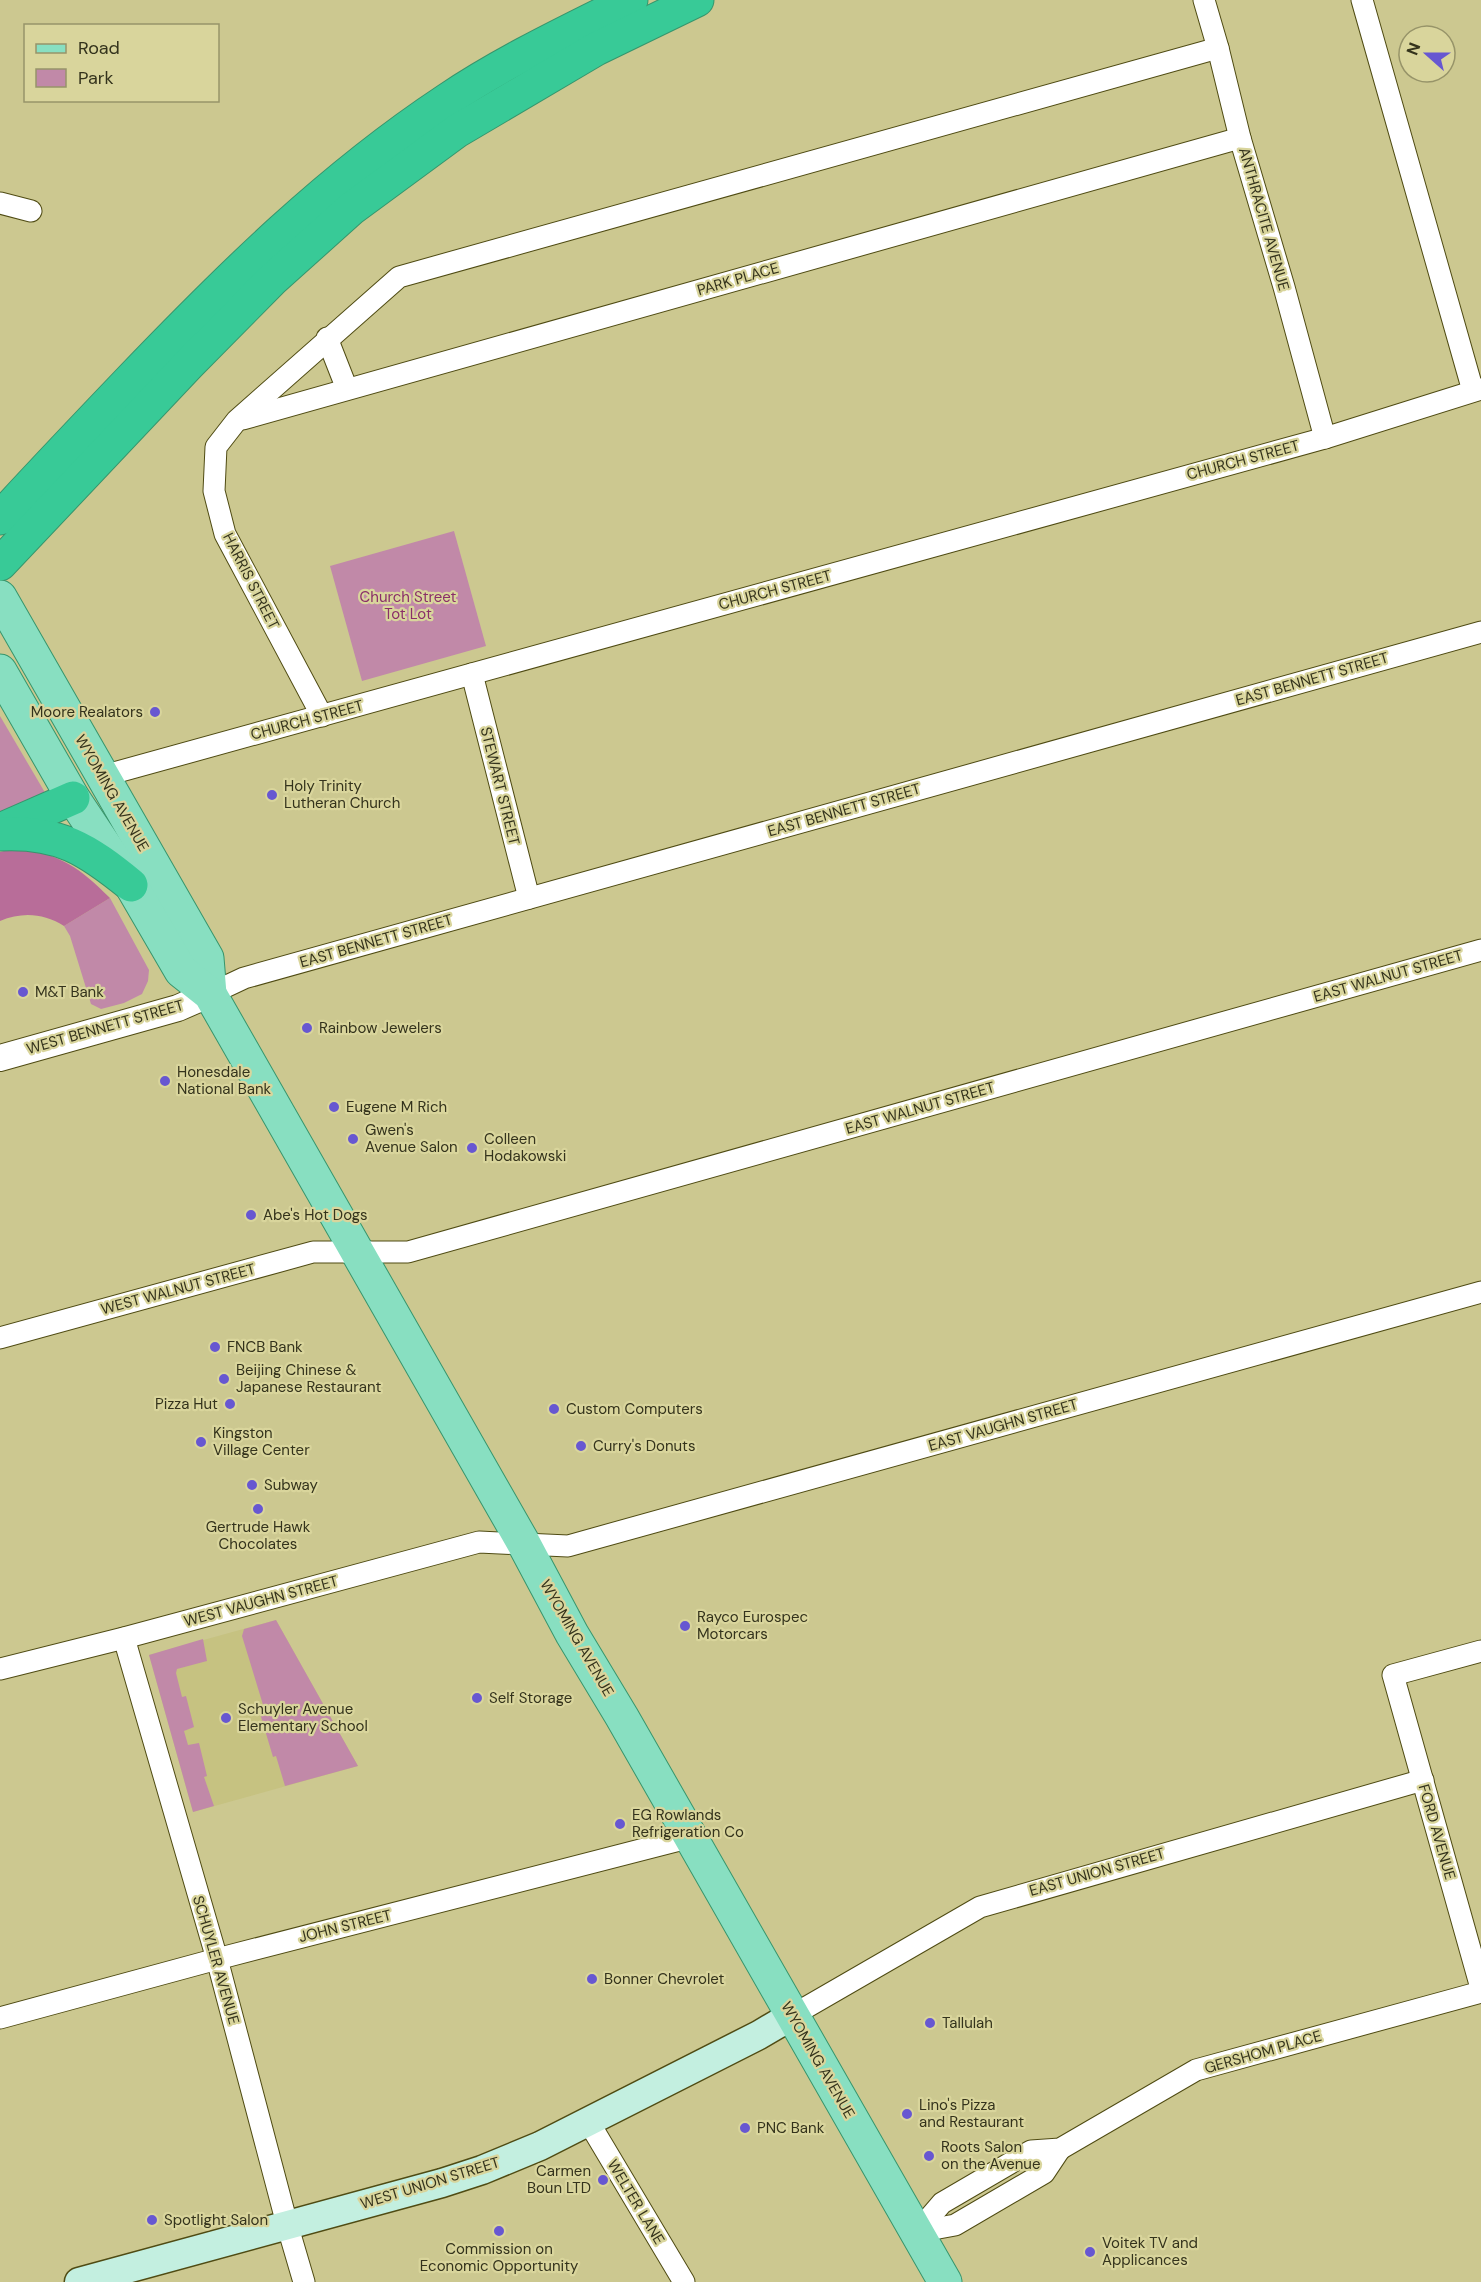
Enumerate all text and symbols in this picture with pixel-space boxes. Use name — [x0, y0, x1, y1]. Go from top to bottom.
legend — [24, 24, 219, 102]
north arrow — [1397, 24, 1457, 84]
text: Road — [78, 36, 120, 60]
text: N — [1402, 40, 1425, 58]
text: Park — [78, 66, 114, 90]
street label: ANTHRACITE AVENUE — [1234, 145, 1294, 293]
street label: PARK PLACE — [695, 258, 781, 300]
street label: CHURCH STREET — [1184, 435, 1302, 485]
street label: HARRIS STREET — [218, 530, 284, 632]
street label: CHURCH STREET — [716, 565, 834, 615]
park label: Church Street Tot Lot — [360, 587, 457, 624]
street label: EAST BENNETT STREET — [1233, 648, 1391, 710]
street label: CHURCH STREET — [248, 695, 366, 745]
place label: Moore Realators — [31, 702, 143, 722]
marker: Moore Realators — [148, 705, 162, 719]
street label: STEWART STREET — [476, 725, 524, 847]
street label: WYOMING AVENUE — [70, 731, 154, 855]
place label: Holy Trinity Lutheran Church — [284, 776, 400, 813]
street label: EAST BENNETT STREET — [765, 779, 923, 841]
marker: Holy Trinity Lutheran Church — [265, 788, 279, 802]
street label: EAST BENNETT STREET — [297, 910, 455, 972]
street label: EAST WALNUT STREET — [1311, 945, 1465, 1007]
place label: M&T Bank — [35, 982, 104, 1002]
marker: M&T Bank — [16, 985, 30, 999]
street label: WEST BENNETT STREET — [24, 995, 186, 1059]
place label: Rainbow Jewelers — [319, 1018, 442, 1038]
marker: Rainbow Jewelers — [300, 1021, 314, 1035]
place label: Honesdale National Bank — [177, 1062, 272, 1099]
marker: Honesdale National Bank — [158, 1074, 172, 1088]
street label: EAST WALNUT STREET — [843, 1077, 997, 1139]
place label: Eugene M Rich — [346, 1097, 447, 1117]
marker: Eugene M Rich — [327, 1100, 341, 1114]
place label: Gwen's Avenue Salon — [365, 1120, 458, 1157]
place label: Colleen Hodakowski — [484, 1129, 566, 1166]
marker: Gwen's Avenue Salon — [346, 1132, 360, 1146]
marker: Colleen Hodakowski — [465, 1141, 479, 1155]
place label: Abe's Hot Dogs — [263, 1205, 368, 1225]
marker: Abe's Hot Dogs — [244, 1208, 258, 1222]
street label: WEST WALNUT STREET — [99, 1259, 257, 1319]
place label: FNCB Bank — [227, 1337, 303, 1357]
marker: FNCB Bank — [208, 1340, 222, 1354]
place label: Beijing Chinese & Japanese Restaurant — [236, 1360, 382, 1397]
marker: Beijing Chinese & Japanese Restaurant — [217, 1372, 231, 1386]
place label: Pizza Hut — [155, 1394, 218, 1414]
street label: EAST VAUGHN STREET — [926, 1394, 1080, 1456]
marker: Pizza Hut — [223, 1397, 237, 1411]
place label: Custom Computers — [566, 1399, 703, 1419]
marker: Custom Computers — [547, 1402, 561, 1416]
place label: Kingston Village Center — [213, 1423, 310, 1460]
marker: Kingston Village Center — [194, 1435, 208, 1449]
place label: Curry's Donuts — [593, 1436, 696, 1456]
marker: Curry's Donuts — [574, 1439, 588, 1453]
place label: Subway — [264, 1475, 319, 1495]
marker: Subway — [245, 1478, 259, 1492]
marker: Gertrude Hawk Chocolates — [251, 1502, 265, 1516]
place label: Gertrude Hawk Chocolates — [206, 1517, 311, 1554]
street label: WEST VAUGHN STREET — [182, 1571, 340, 1631]
street label: WYOMING AVENUE — [535, 1576, 619, 1700]
place label: Rayco Eurospec Motorcars — [697, 1607, 808, 1644]
marker: Rayco Eurospec Motorcars — [678, 1619, 692, 1633]
place label: Self Storage — [489, 1688, 572, 1708]
marker: Self Storage — [470, 1691, 484, 1705]
place label: Schuyler Avenue Elementary School — [238, 1699, 368, 1736]
marker: Schuyler Avenue Elementary School — [219, 1711, 233, 1725]
street label: FORD AVENUE — [1414, 1782, 1460, 1882]
place label: EG Rowlands Refrigeration Co — [632, 1805, 744, 1842]
marker: EG Rowlands Refrigeration Co — [613, 1817, 627, 1831]
street label: EAST UNION STREET — [1027, 1843, 1167, 1901]
street label: SCHUYLER AVENUE — [188, 1893, 244, 2027]
street label: JOHN STREET — [297, 1905, 393, 1947]
place label: Bonner Chevrolet — [604, 1969, 724, 1989]
marker: Bonner Chevrolet — [585, 1972, 599, 1986]
street label: WYOMING AVENUE — [776, 1998, 860, 2122]
place label: Tallulah — [942, 2013, 993, 2033]
marker: Tallulah — [923, 2016, 937, 2030]
street label: GERSHOM PLACE — [1202, 2026, 1324, 2078]
place label: Lino's Pizza and Restaurant — [919, 2095, 1024, 2132]
marker: Lino's Pizza and Restaurant — [900, 2107, 914, 2121]
place label: PNC Bank — [757, 2118, 825, 2138]
marker: PNC Bank — [738, 2121, 752, 2135]
place label: Roots Salon on the Avenue — [941, 2137, 1040, 2174]
marker: Roots Salon on the Avenue — [922, 2149, 936, 2163]
street label: WEST UNION STREET — [358, 2152, 502, 2214]
street label: WELTER LANE — [603, 2156, 669, 2248]
place label: Carmen Boun LTD — [527, 2161, 591, 2198]
marker: Carmen Boun LTD — [596, 2173, 610, 2187]
place label: Spotlight Salon — [164, 2210, 268, 2230]
marker: Spotlight Salon — [145, 2213, 159, 2227]
marker: Commission on Economic Opportunity — [492, 2224, 506, 2238]
place label: Voitek TV and Applicances — [1102, 2233, 1198, 2270]
place label: Commission on Economic Opportunity — [420, 2239, 579, 2276]
marker: Voitek TV and Applicances — [1083, 2245, 1097, 2259]

